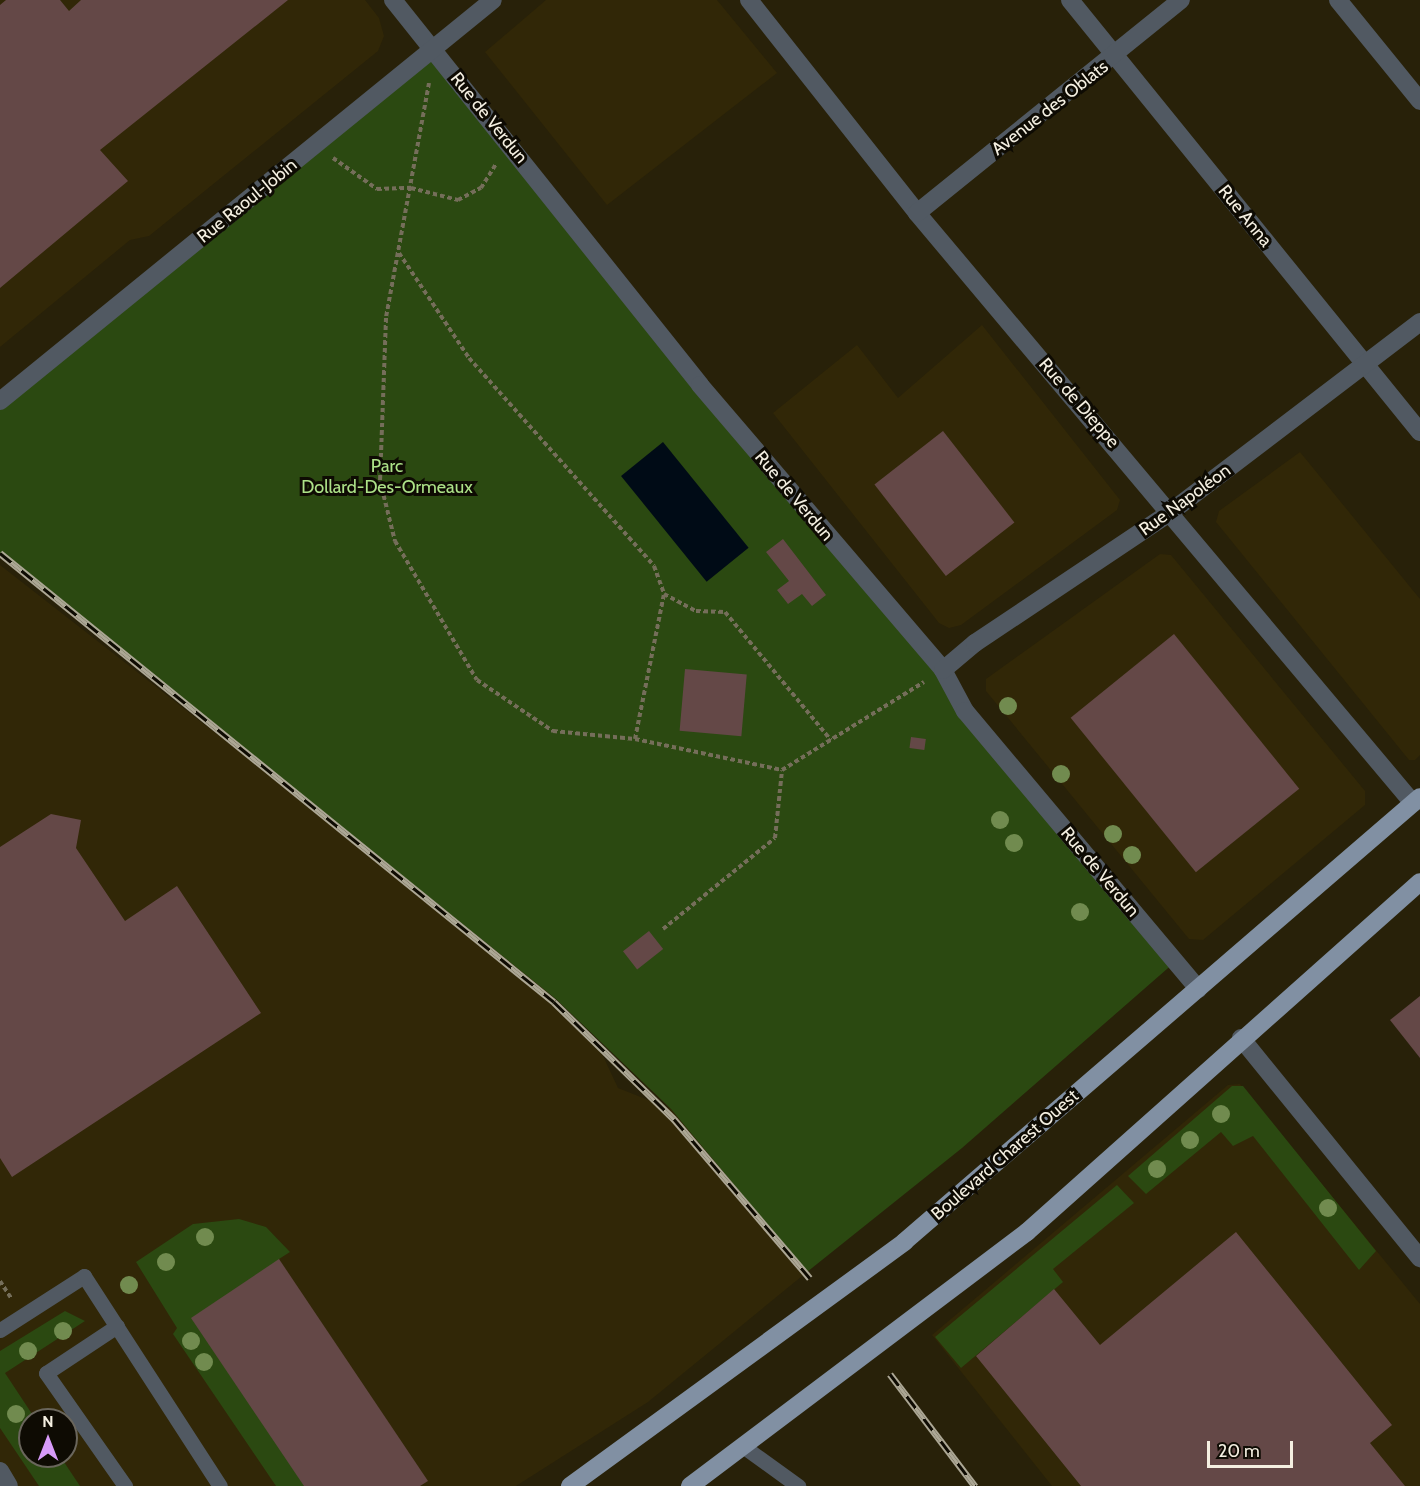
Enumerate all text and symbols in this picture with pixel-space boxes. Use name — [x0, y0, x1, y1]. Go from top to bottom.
street label: Avenue des Oblats — [987, 56, 1113, 160]
street label: Rue de Verdun — [446, 68, 532, 168]
street label: Rue Raoul-Jobin — [193, 154, 301, 248]
street label: Rue Anna — [1214, 181, 1276, 251]
street label: Rue de Dieppe — [1034, 354, 1124, 452]
street label: Rue de Verdun — [750, 447, 838, 545]
park label: Parc Dollard-Des-Ormeaux — [301, 456, 473, 498]
street label: Rue Napoléon — [1135, 460, 1235, 540]
street label: Rue de Verdun — [1056, 823, 1144, 921]
street label: Boulevard Charest Ouest — [927, 1085, 1083, 1225]
north arrow — [18, 1408, 78, 1468]
text: N — [42, 1412, 54, 1431]
scale bar — [1210, 1429, 1296, 1467]
text: 20 m — [1218, 1440, 1260, 1462]

